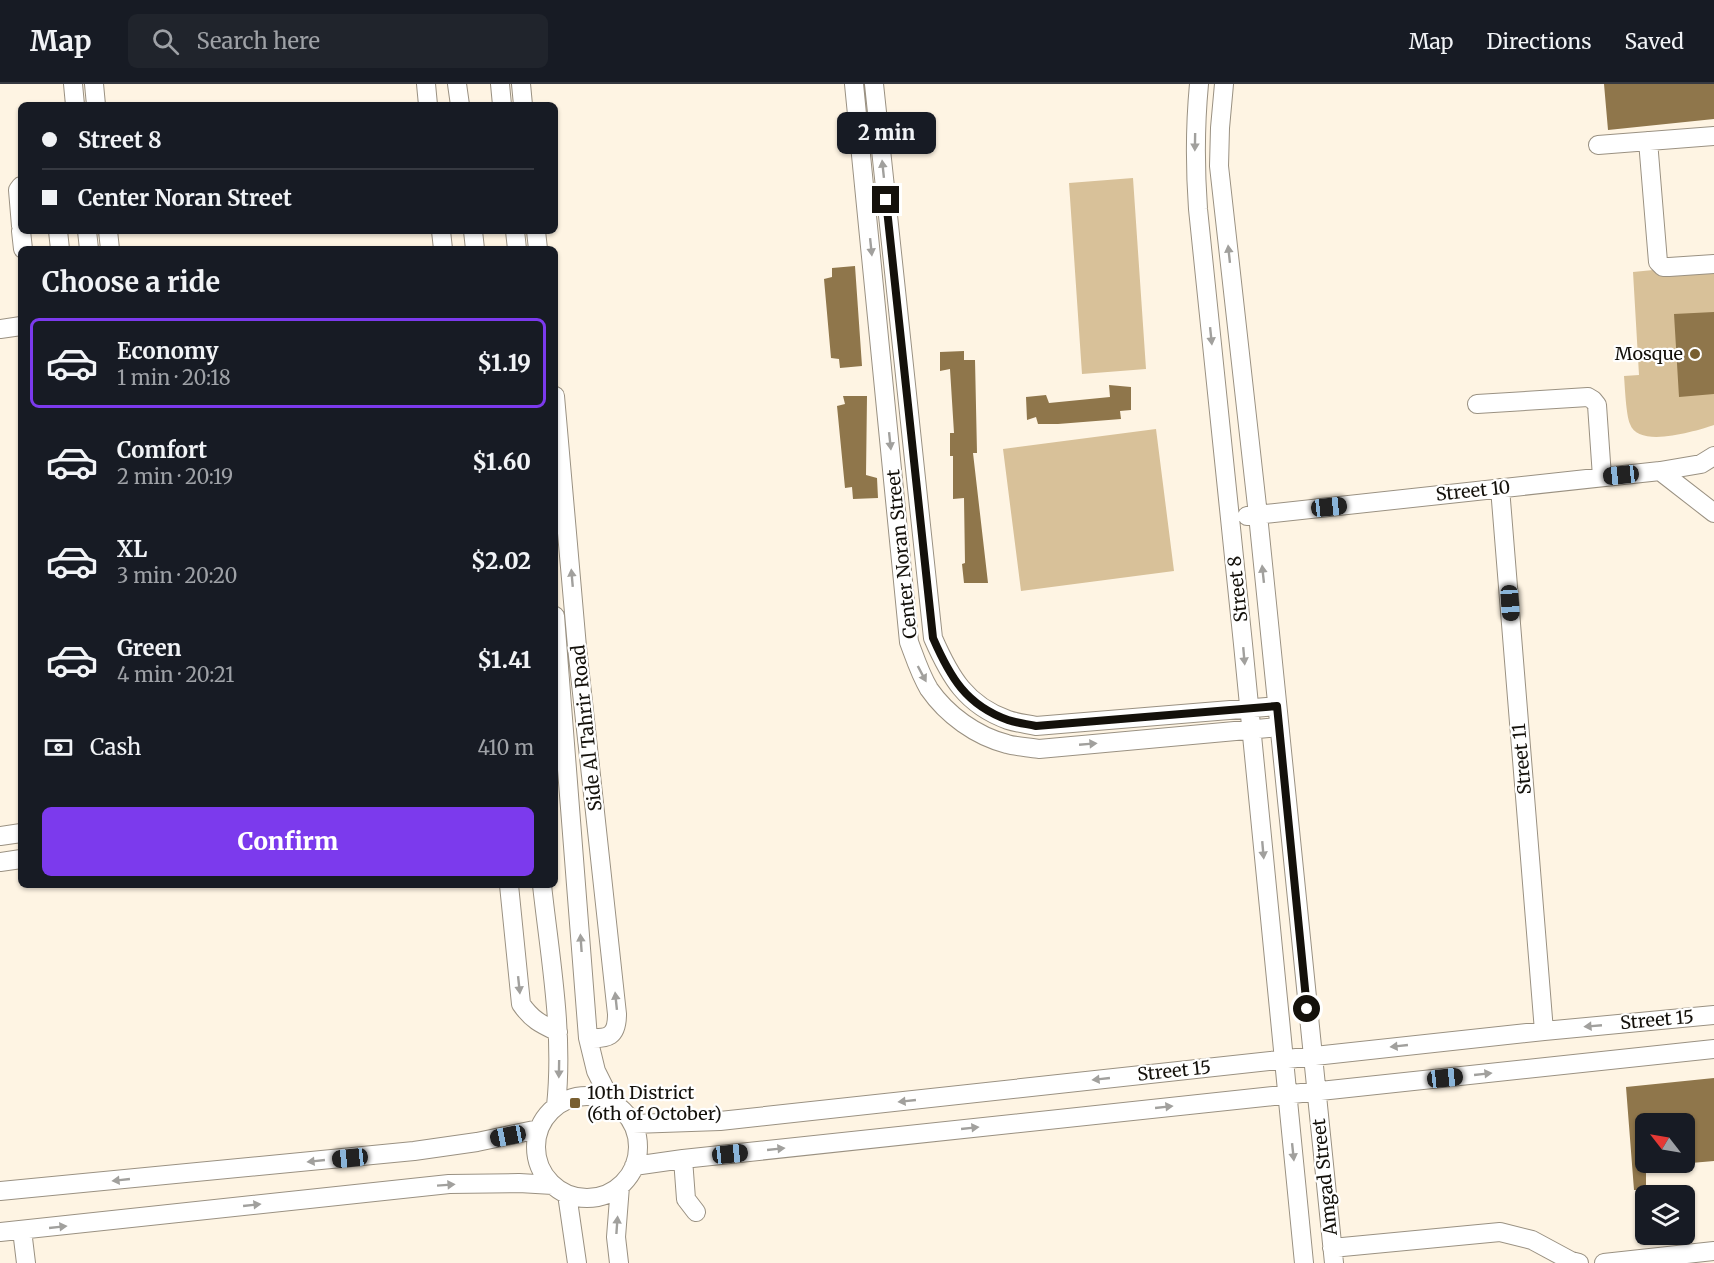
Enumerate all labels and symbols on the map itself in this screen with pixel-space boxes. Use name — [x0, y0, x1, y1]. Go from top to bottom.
callout: 2 min — [836, 113, 936, 155]
one-way arrow — [1190, 133, 1200, 152]
one-way arrow — [878, 160, 888, 179]
route end — [872, 186, 899, 213]
one-way arrow — [866, 237, 876, 256]
one-way arrow — [1224, 245, 1234, 264]
one-way arrow — [1206, 327, 1216, 346]
place label: Mosque — [1615, 342, 1683, 365]
marker: Mosque — [1688, 347, 1702, 361]
one-way arrow — [885, 431, 895, 450]
car — [1602, 464, 1640, 486]
street label: Center Noran Street — [881, 468, 922, 640]
street label: Street 10 — [1435, 475, 1511, 506]
car — [1310, 496, 1348, 518]
street label: Street 8 — [1223, 555, 1252, 623]
one-way arrow — [1258, 564, 1268, 583]
one-way arrow — [567, 568, 577, 587]
car — [1500, 584, 1520, 622]
street label: Side Al Tahrir Road — [566, 643, 607, 812]
one-way arrow — [1239, 646, 1249, 665]
one-way arrow — [917, 666, 927, 683]
street label: Street 11 — [1507, 722, 1536, 796]
one-way arrow — [1079, 739, 1098, 749]
one-way arrow — [1258, 840, 1268, 859]
one-way arrow — [576, 933, 586, 952]
one-way arrow — [514, 976, 524, 995]
one-way arrow — [611, 992, 621, 1011]
route start — [1293, 995, 1320, 1022]
street label: Street 15 — [1619, 1005, 1695, 1034]
one-way arrow — [1583, 1021, 1602, 1031]
one-way arrow — [1389, 1041, 1408, 1051]
street label: Street 15 — [1136, 1055, 1212, 1086]
one-way arrow — [554, 1059, 564, 1078]
car — [1426, 1067, 1464, 1089]
one-way arrow — [1473, 1069, 1492, 1078]
one-way arrow — [1091, 1074, 1110, 1084]
place label: 10th District (6th of October) — [587, 1081, 722, 1125]
marker: 10th District (6th of October) — [568, 1096, 582, 1110]
one-way arrow — [897, 1096, 916, 1105]
one-way arrow — [1154, 1103, 1173, 1112]
north arrow — [1635, 1113, 1695, 1173]
street label: Amgad Street — [1307, 1117, 1342, 1238]
one-way arrow — [960, 1123, 979, 1133]
car — [489, 1124, 527, 1148]
car — [711, 1143, 749, 1165]
one-way arrow — [1288, 1143, 1298, 1162]
one-way arrow — [766, 1144, 785, 1154]
car — [331, 1147, 369, 1169]
one-way arrow — [306, 1156, 325, 1166]
one-way arrow — [112, 1175, 131, 1185]
one-way arrow — [436, 1180, 455, 1190]
one-way arrow — [243, 1200, 262, 1210]
one-way arrow — [612, 1215, 622, 1234]
one-way arrow — [49, 1222, 68, 1231]

